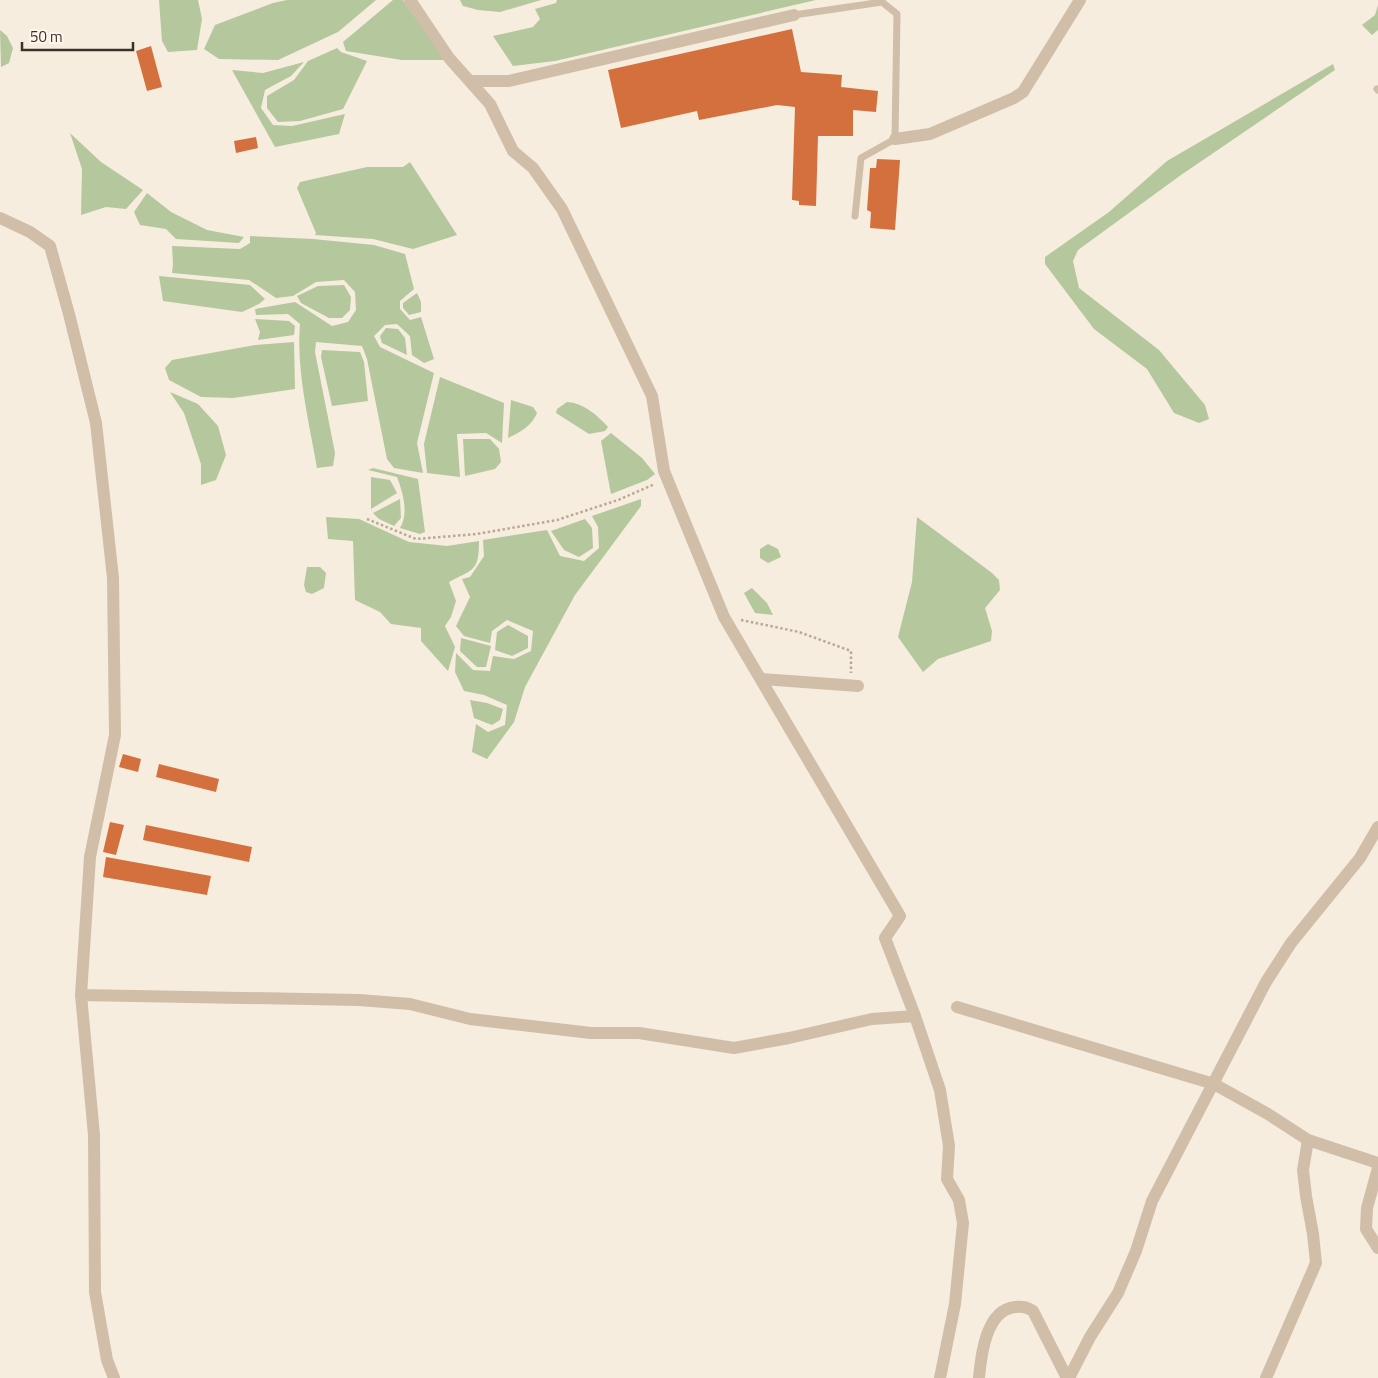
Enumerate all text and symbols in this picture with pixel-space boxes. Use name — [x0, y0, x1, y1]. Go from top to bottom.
scale bar — [22, 20, 134, 52]
text: 50 m — [30, 25, 63, 48]

